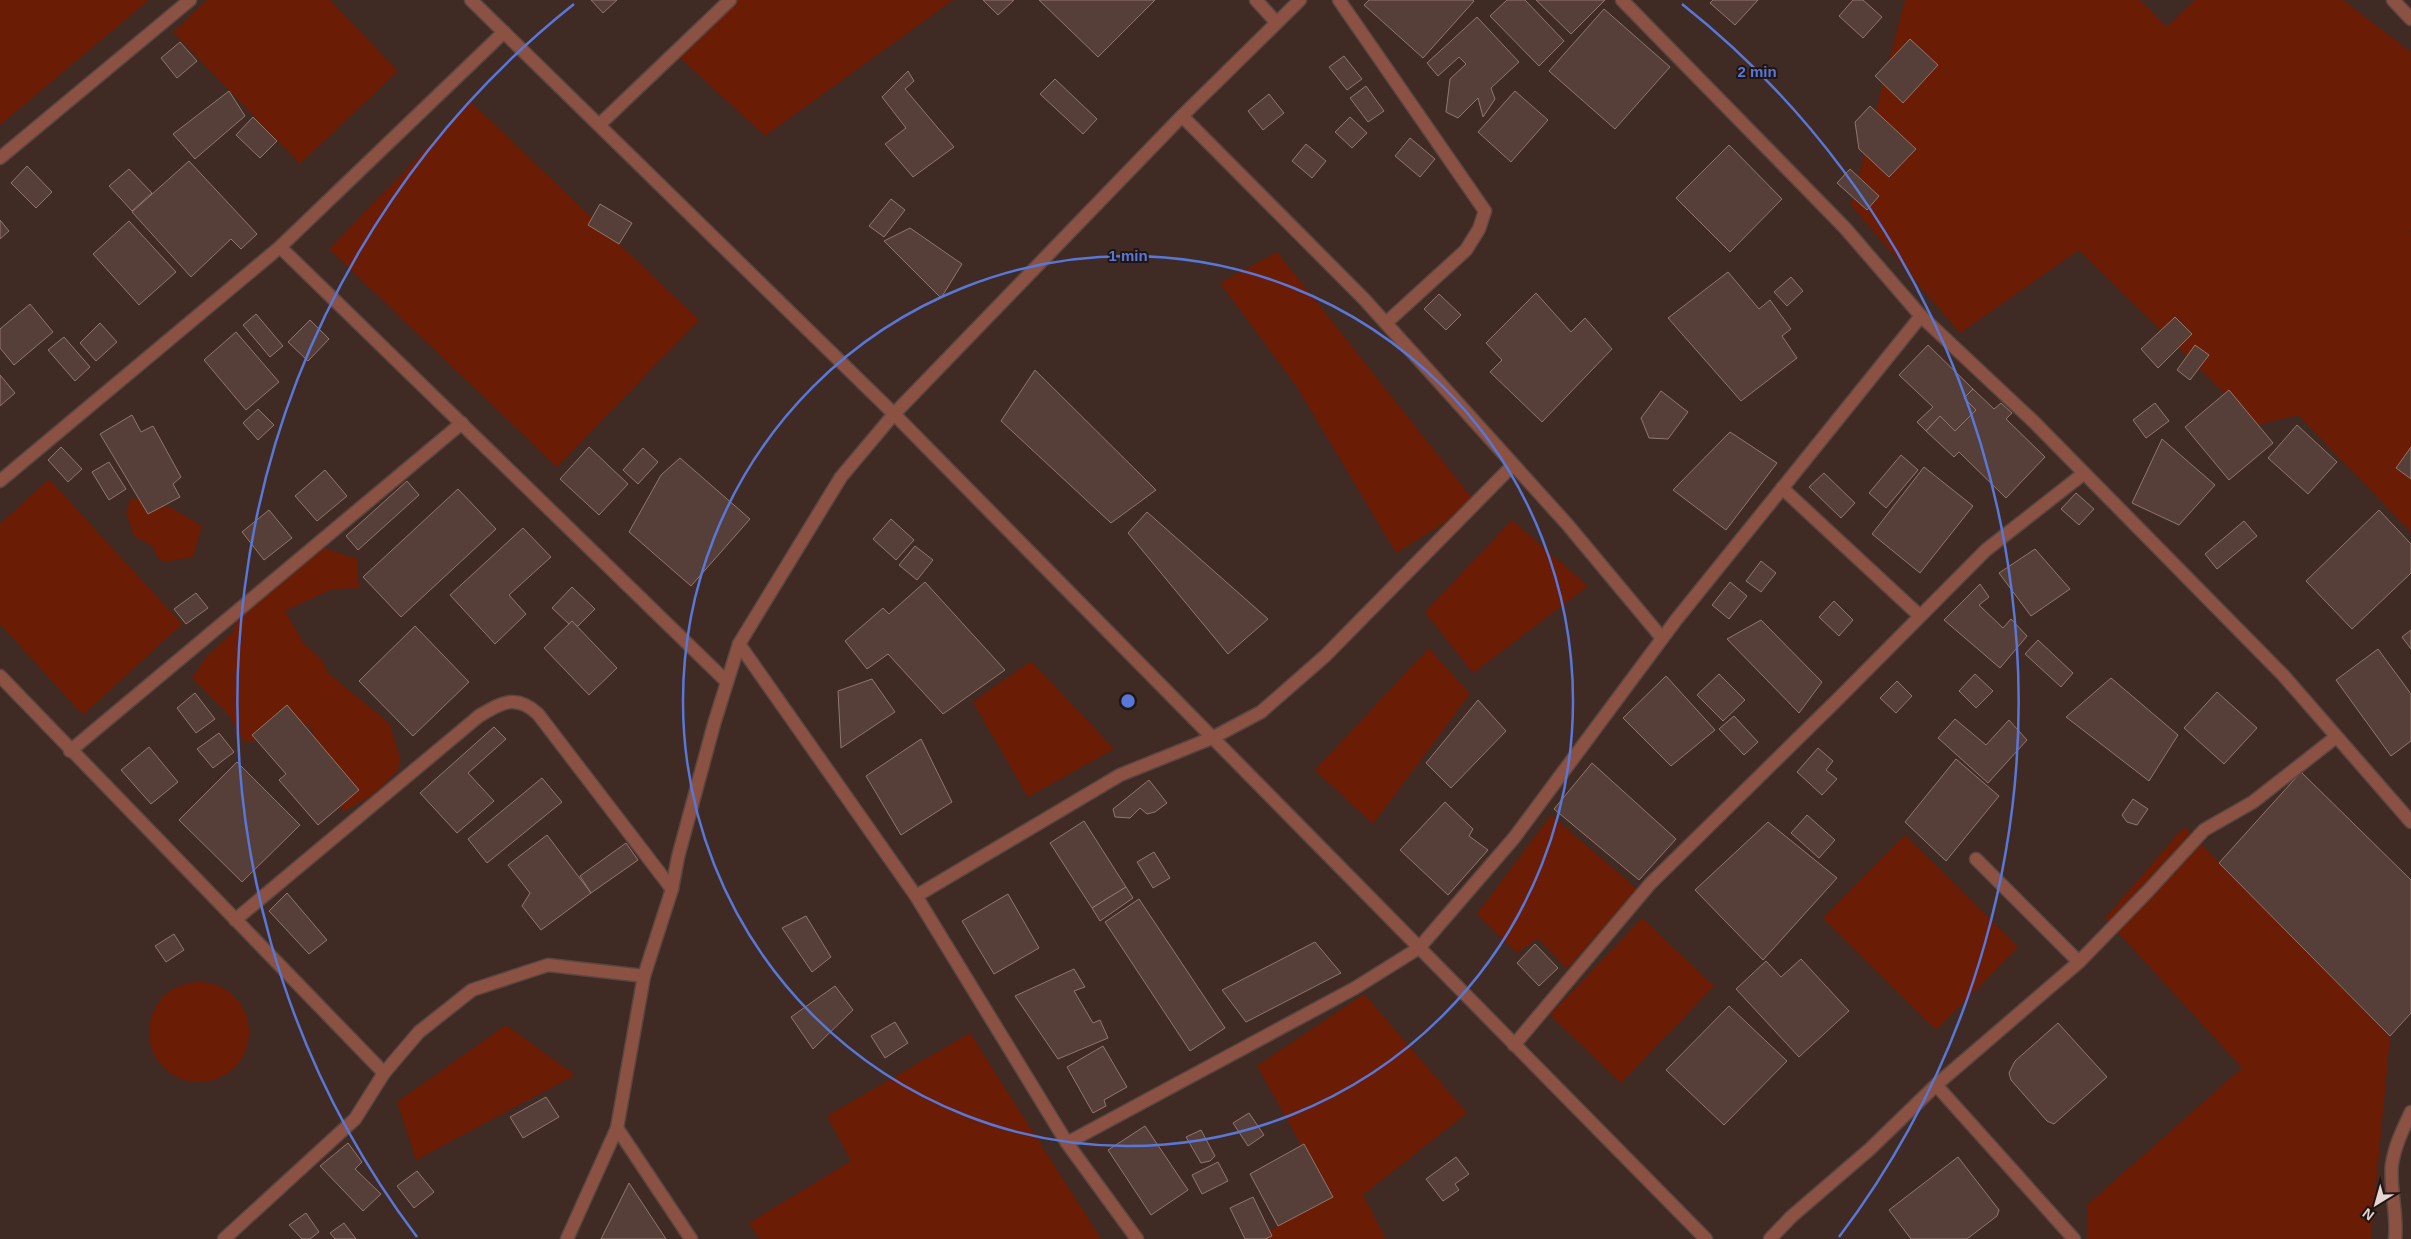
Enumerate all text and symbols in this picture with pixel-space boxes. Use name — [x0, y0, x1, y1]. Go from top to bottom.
text: 2 min — [1737, 63, 1777, 80]
text: 1 min — [1108, 247, 1148, 264]
centre of rings — [1119, 692, 1137, 710]
north arrow — [2351, 1179, 2401, 1229]
text: N — [2359, 1205, 2377, 1224]

